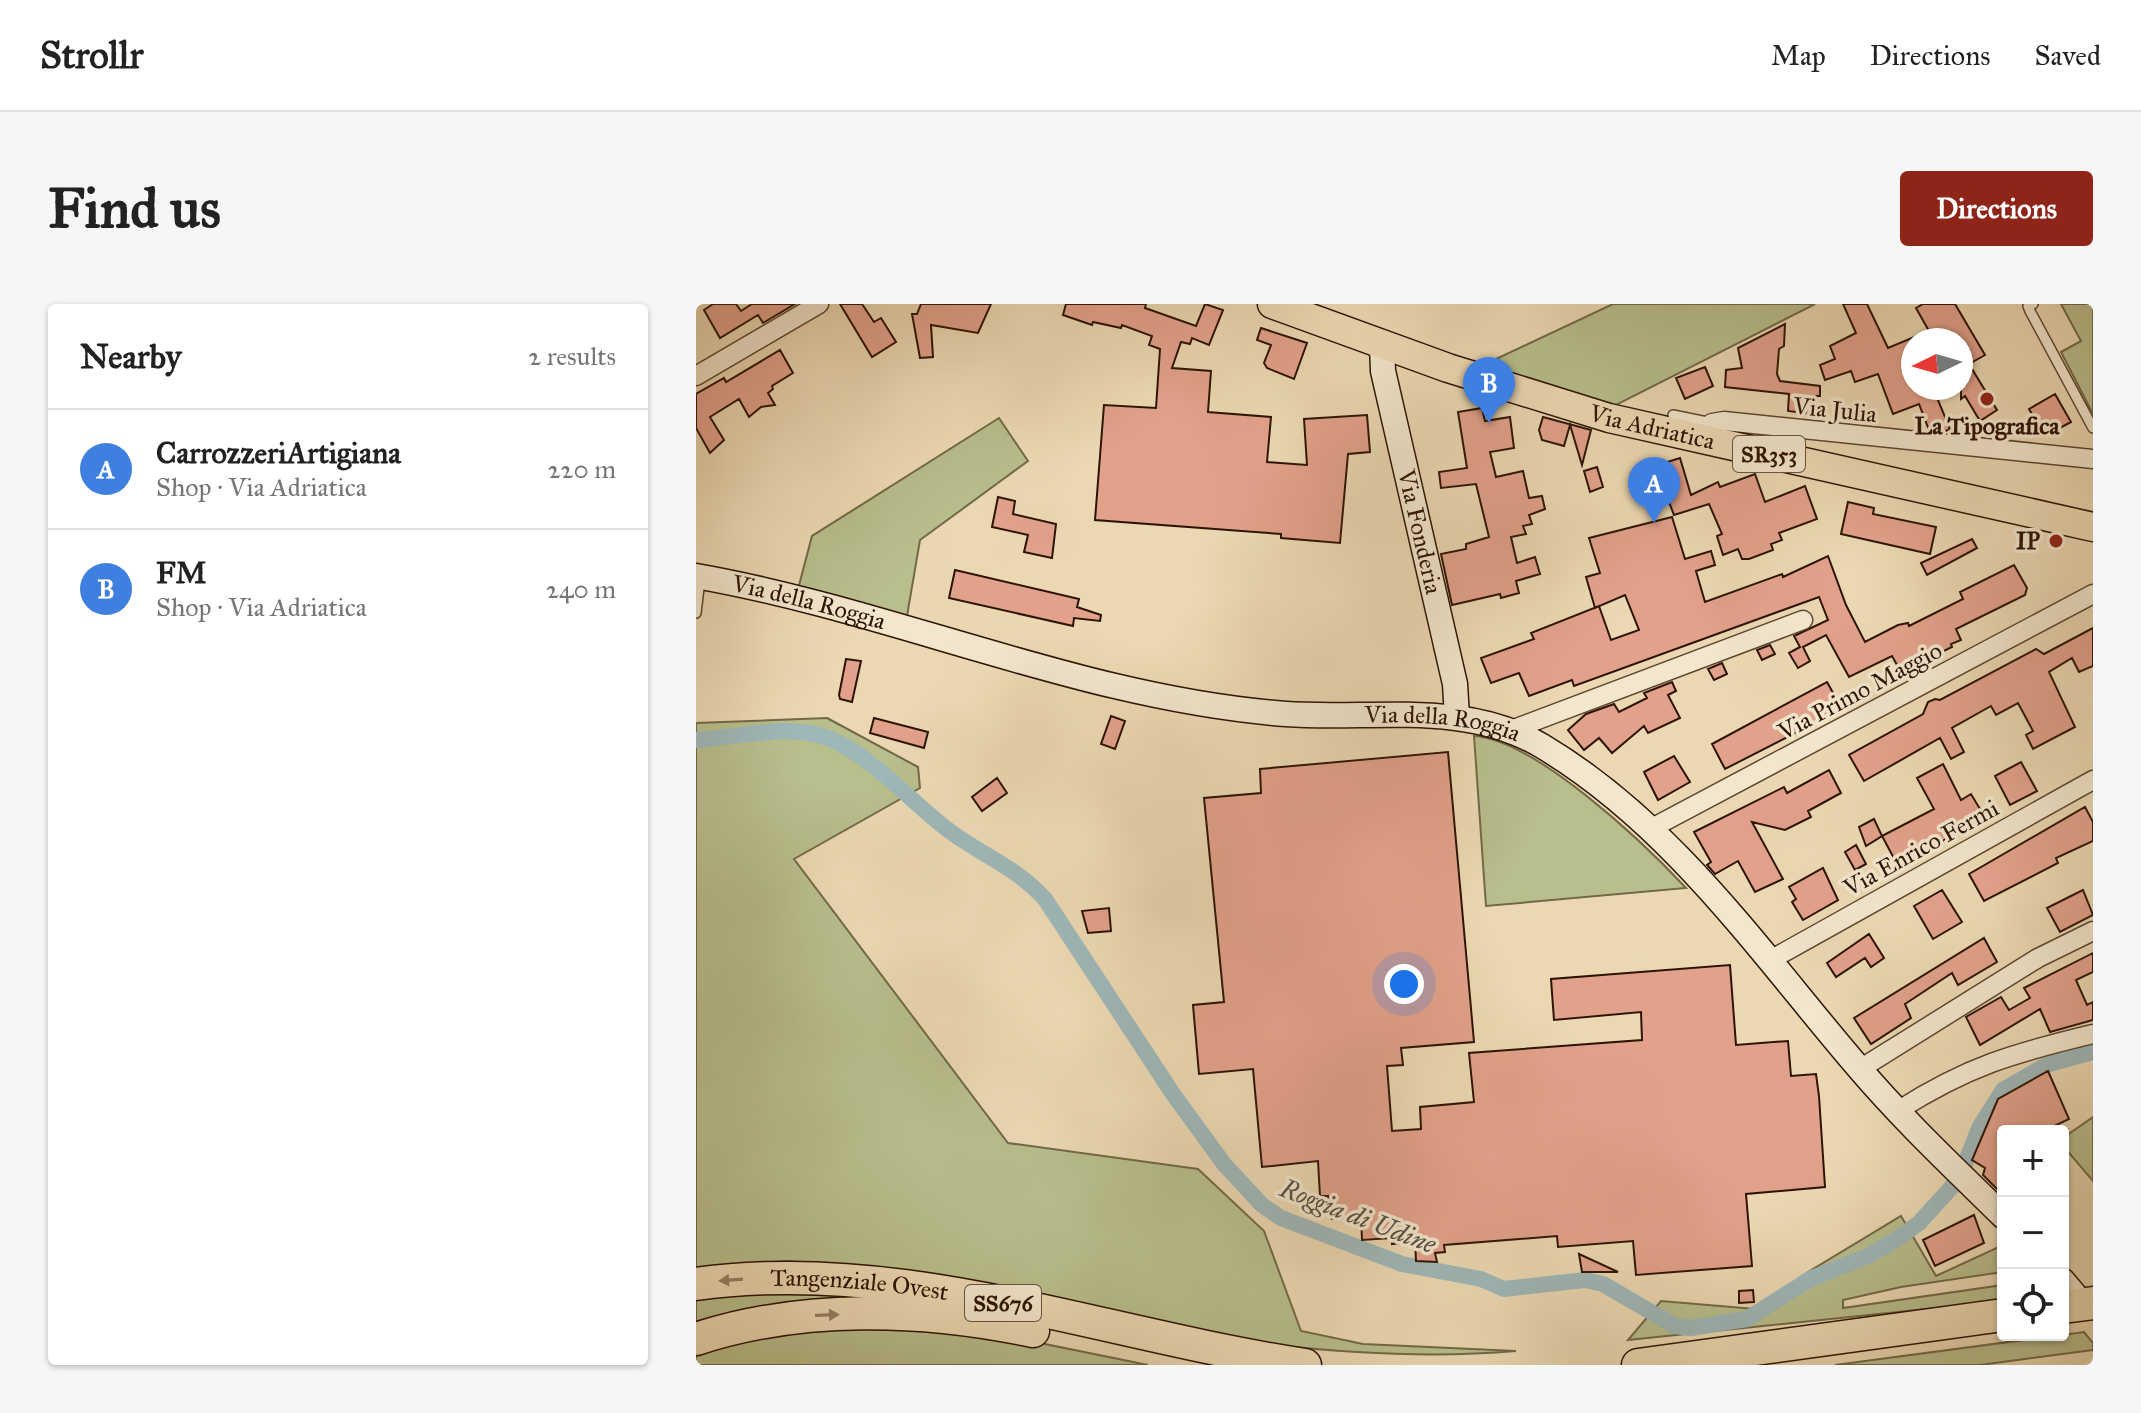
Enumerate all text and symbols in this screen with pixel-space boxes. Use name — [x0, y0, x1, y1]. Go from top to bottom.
text: Strollr — [40, 32, 143, 78]
text: Map — [1771, 38, 1826, 73]
text: Directions — [1870, 38, 1991, 73]
text: Saved — [2035, 38, 2101, 73]
button: Directions — [1900, 171, 2093, 246]
text: Find us — [48, 174, 221, 242]
north arrow — [1901, 328, 1973, 400]
text: Nearby — [80, 336, 182, 377]
text: 2 results — [528, 340, 616, 372]
pin: B — [1463, 357, 1515, 423]
marker: La Tipografica — [1978, 390, 1996, 408]
street label: Via Julia — [1791, 391, 1879, 429]
street label: Via Adriatica — [1585, 398, 1719, 457]
place label: La Tipografica — [1915, 411, 2060, 441]
text: CarrozzeriArtigiana — [156, 435, 401, 471]
road number: SR353 — [1733, 436, 1805, 472]
text: A — [97, 453, 115, 485]
text: 220 m — [548, 453, 616, 485]
pin: A — [1628, 457, 1680, 523]
street label: Via Fonderia — [1391, 466, 1449, 598]
text: Shop · Via Adriatica — [156, 471, 367, 503]
place label: IP — [2016, 526, 2040, 556]
marker: IP — [2047, 532, 2065, 550]
text: FM — [156, 555, 207, 591]
street label: Via della Roggia — [729, 568, 890, 636]
text: B — [97, 573, 115, 605]
text: 240 m — [546, 573, 616, 605]
text: Shop · Via Adriatica — [156, 591, 367, 623]
street label: Via Primo Maggio — [1772, 635, 1947, 747]
street label: Via della Roggia — [1363, 700, 1526, 749]
street label: Via Enrico Fermi — [1837, 793, 2004, 903]
your location — [1384, 964, 1424, 1004]
map controls — [1997, 1125, 2069, 1341]
button: + — [1997, 1125, 2069, 1197]
water label: Roggia di Udine — [1275, 1171, 1442, 1261]
button: − — [1997, 1197, 2069, 1269]
street label: Tangenziale Ovest — [770, 1263, 951, 1307]
button: locate — [1997, 1269, 2069, 1341]
one-way arrow — [718, 1274, 743, 1287]
road number: SS676 — [965, 1285, 1041, 1321]
one-way arrow — [815, 1308, 840, 1321]

